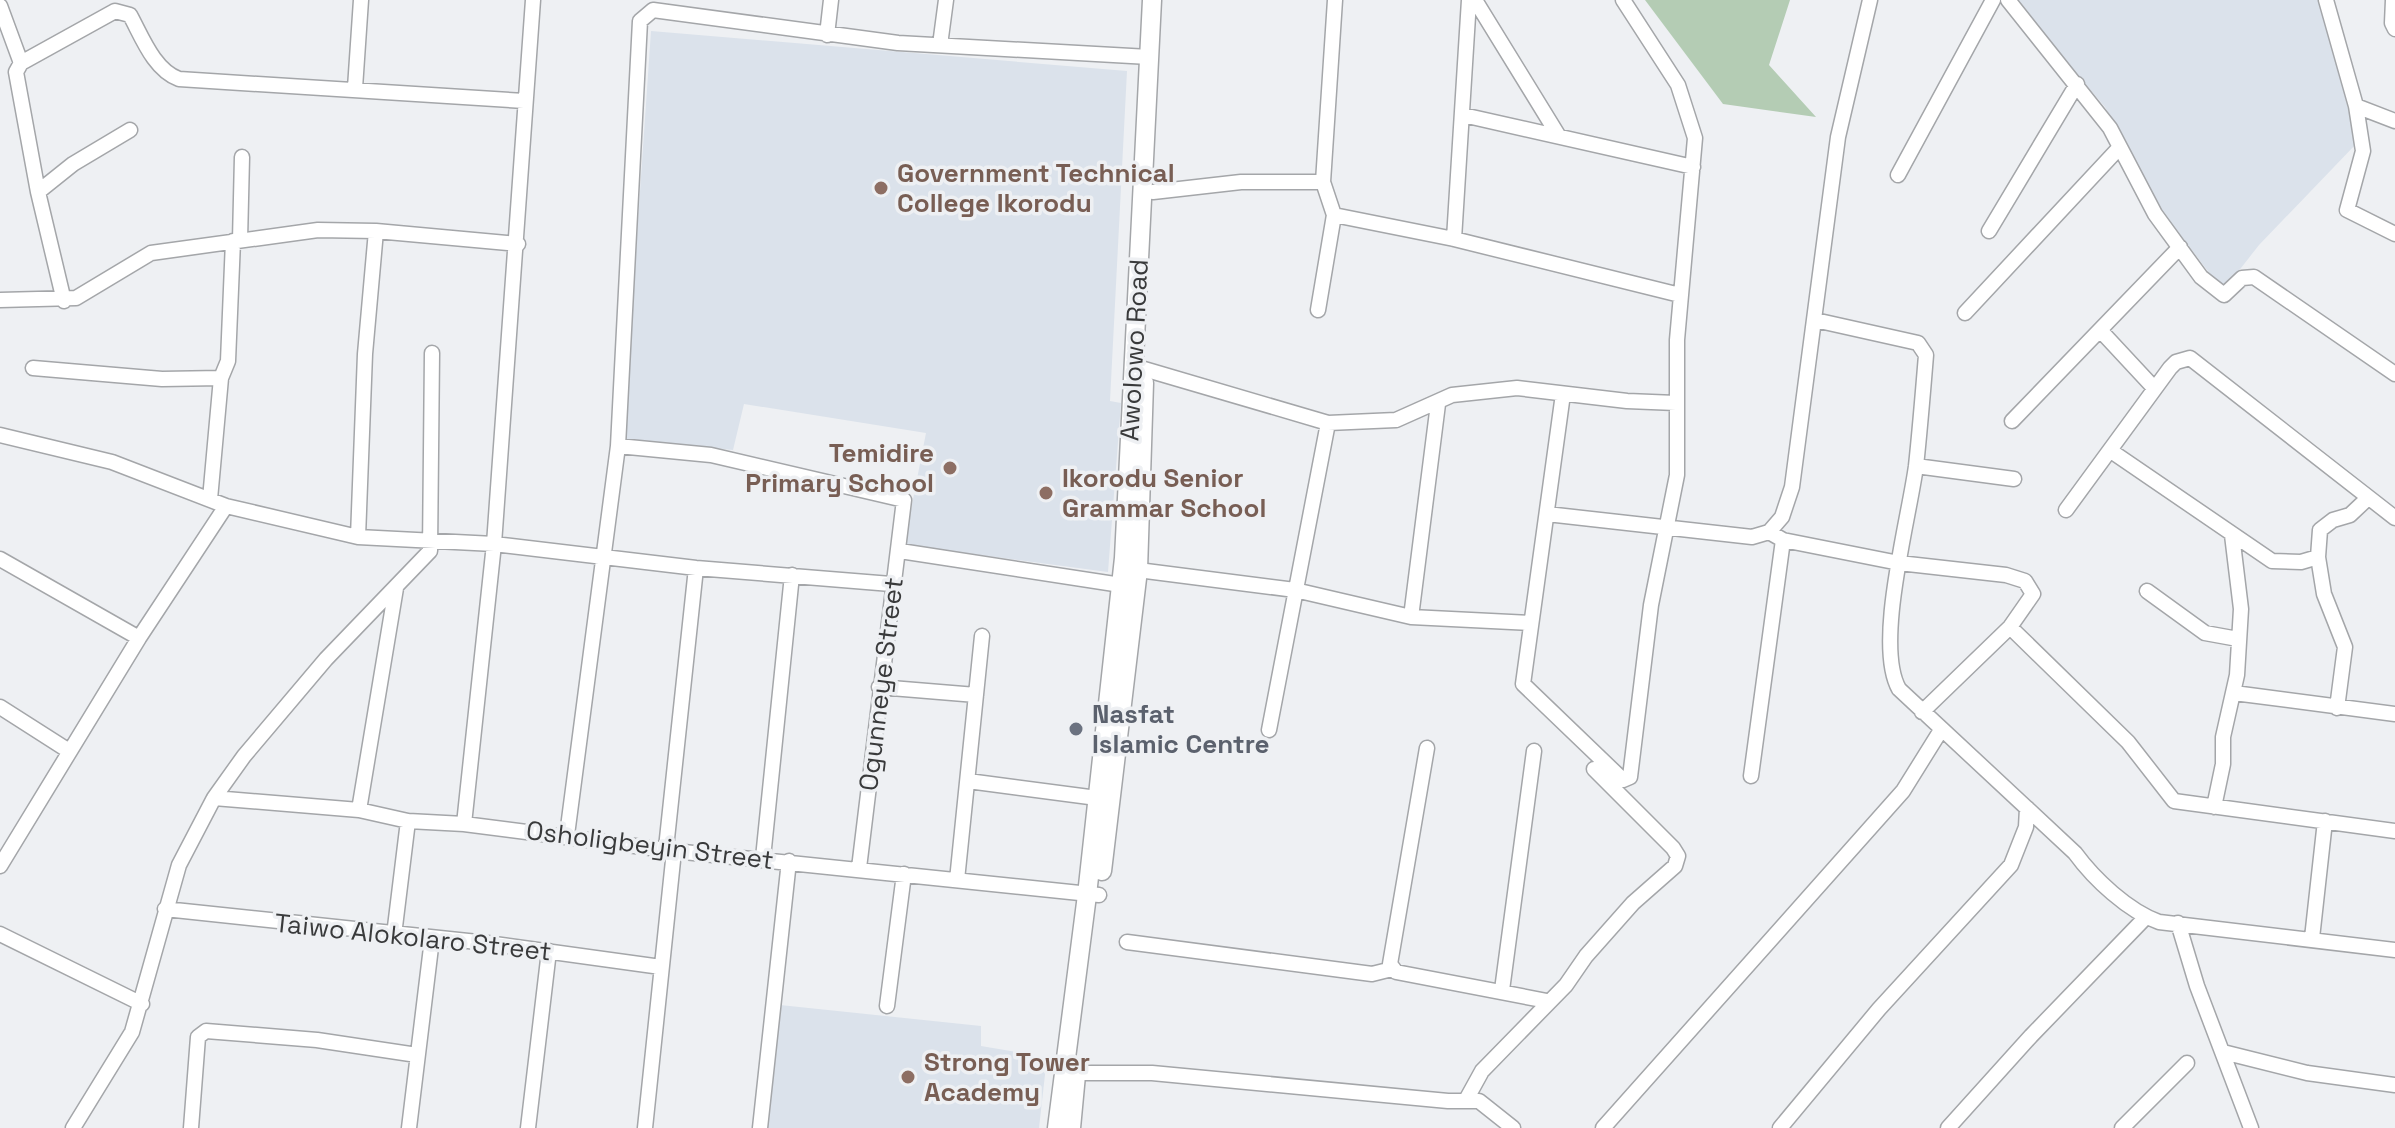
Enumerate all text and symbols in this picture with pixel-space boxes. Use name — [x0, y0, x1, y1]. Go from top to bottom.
place label: Government Technical College Ikorodu — [897, 156, 1175, 220]
marker: Government Technical College Ikorodu — [872, 179, 890, 197]
street label: Awolowo Road — [1112, 258, 1156, 442]
place label: Temidire Primary School — [745, 436, 934, 500]
marker: Temidire Primary School — [941, 459, 959, 477]
place label: Ikorodu Senior Grammar School — [1062, 461, 1266, 525]
marker: Ikorodu Senior Grammar School — [1037, 484, 1055, 502]
street label: Ogunneye Street — [851, 575, 911, 793]
place label: Nasfat Islamic Centre — [1092, 697, 1269, 761]
marker: Nasfat Islamic Centre — [1067, 720, 1085, 738]
street label: Osholigbeyin Street — [524, 813, 776, 877]
street label: Taiwo Alokolaro Street — [273, 906, 553, 968]
place label: Strong Tower Academy — [924, 1045, 1090, 1109]
marker: Strong Tower Academy — [899, 1068, 917, 1086]

